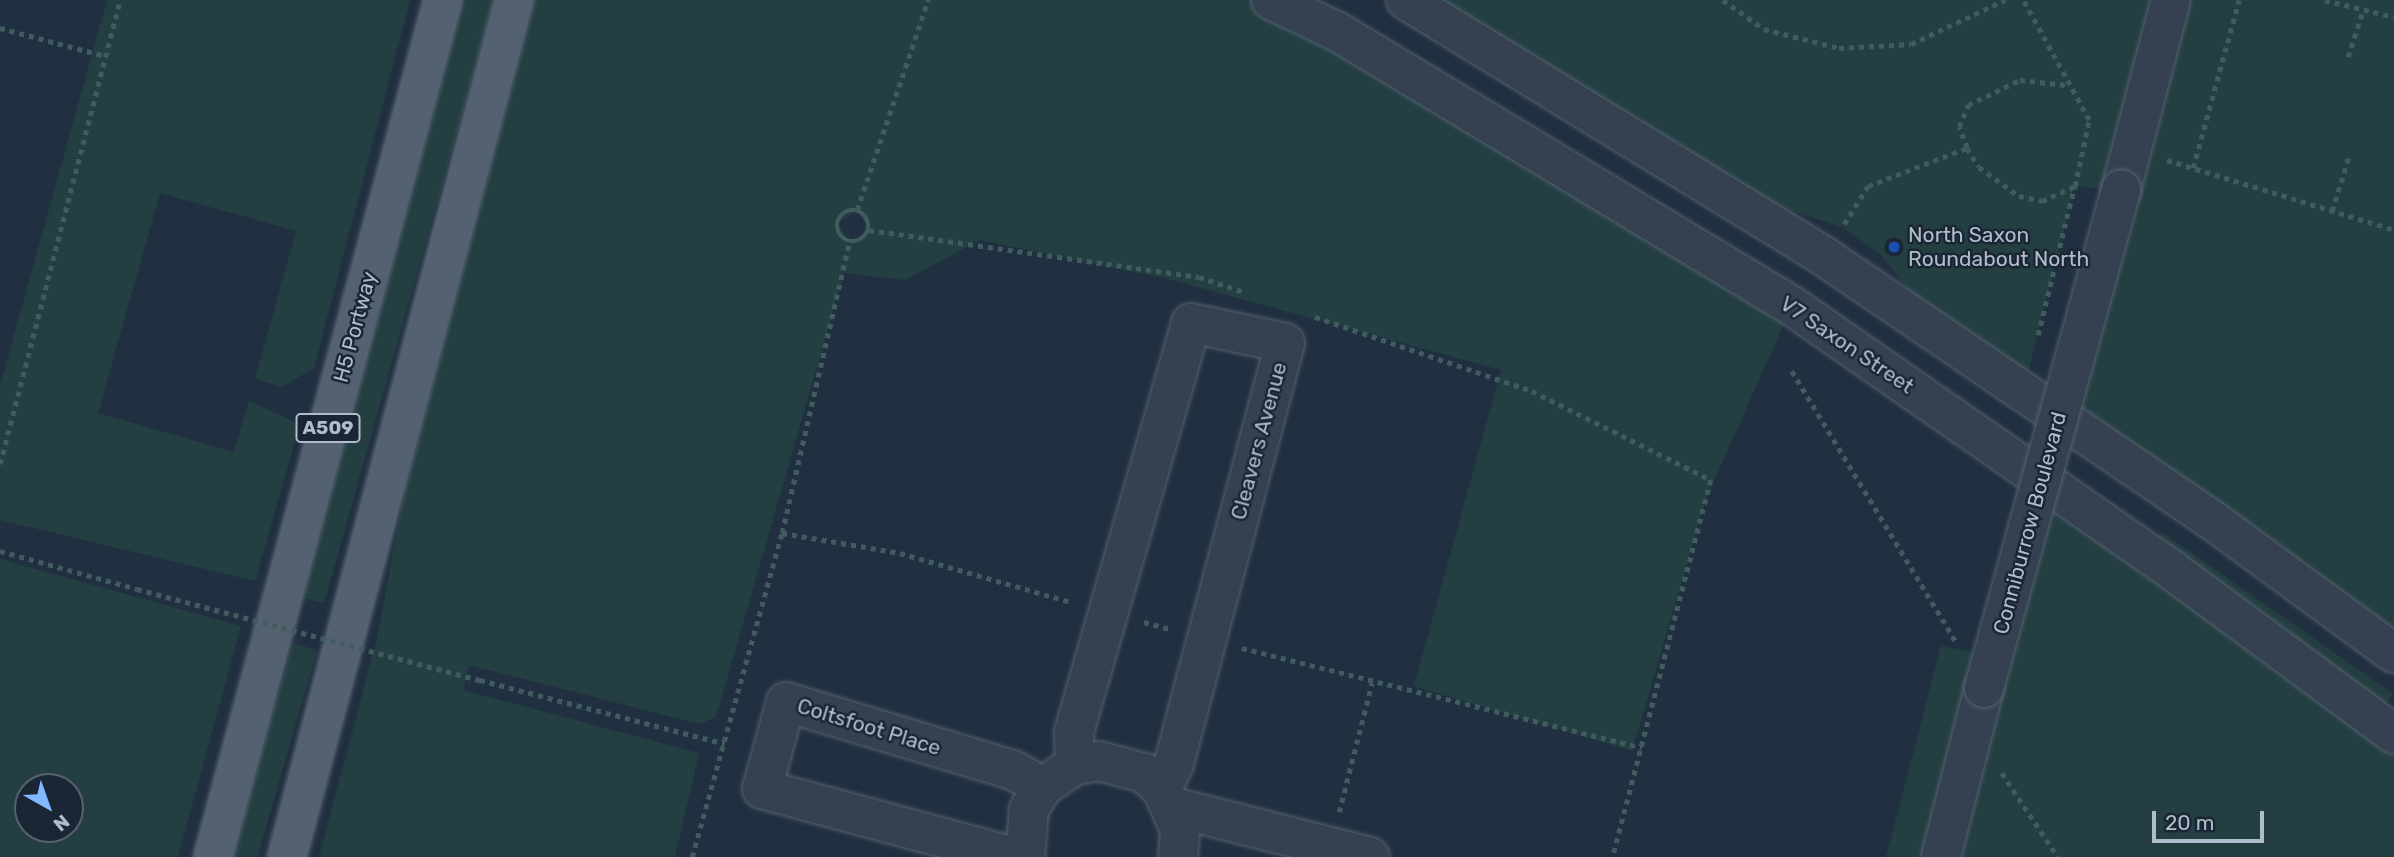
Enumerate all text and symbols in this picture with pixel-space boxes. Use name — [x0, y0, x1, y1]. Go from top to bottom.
place label: North Saxon Roundabout North — [1908, 222, 2089, 272]
marker: North Saxon Roundabout North — [1886, 239, 1902, 255]
street label: H5 Portway — [328, 269, 382, 385]
street label: V7 Saxon Street — [1775, 291, 1919, 399]
street label: Cleavers Avenue — [1226, 359, 1292, 523]
street label: Conniburrow Boulevard — [1988, 409, 2072, 637]
road number: A509 — [295, 412, 361, 444]
street label: Coltsfoot Place — [794, 693, 944, 761]
north arrow — [14, 773, 84, 843]
scale bar — [2156, 798, 2268, 842]
text: N — [49, 810, 74, 836]
text: 20 m — [2165, 810, 2214, 835]

